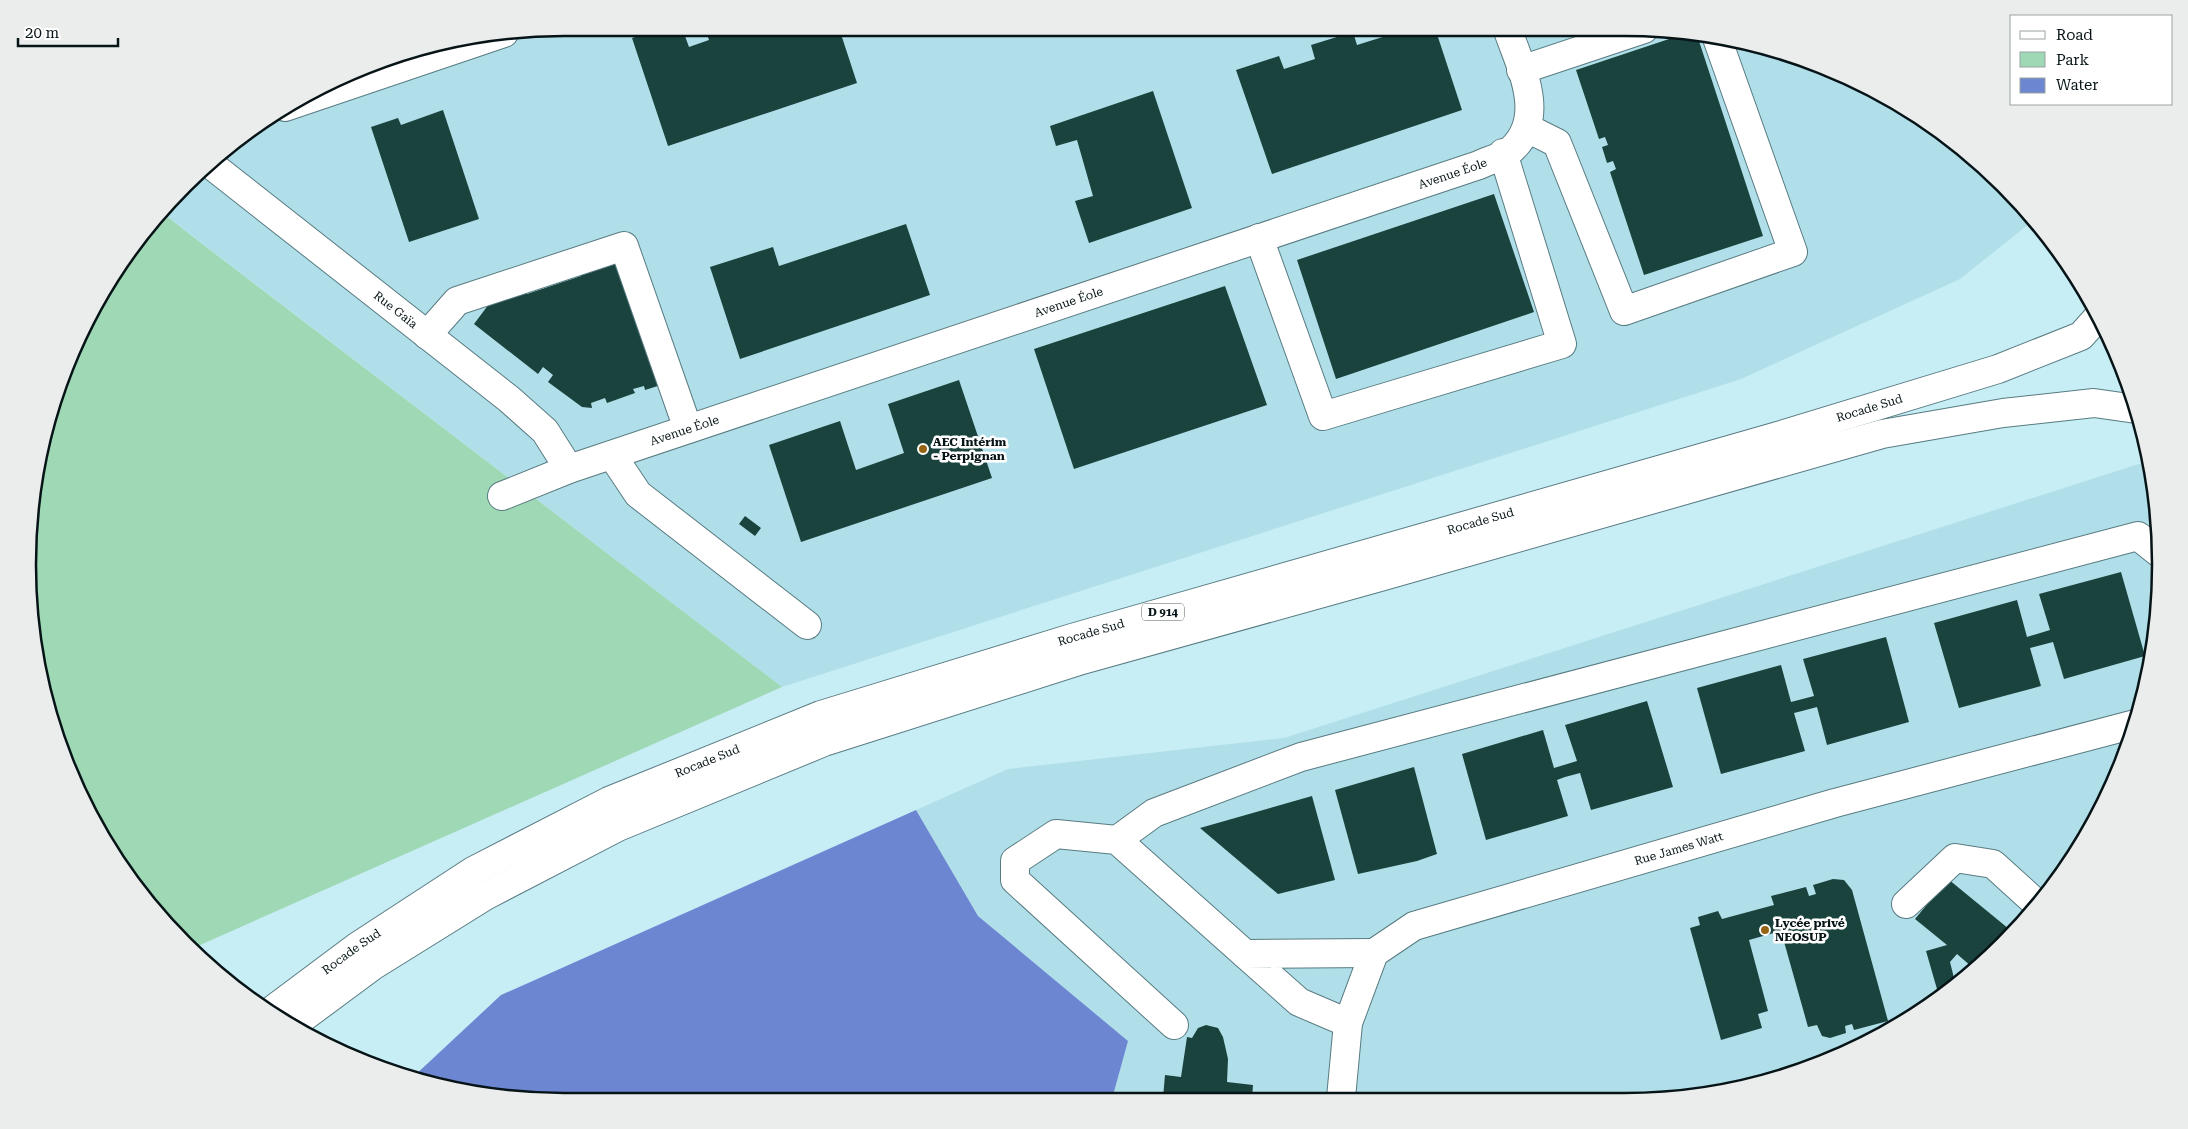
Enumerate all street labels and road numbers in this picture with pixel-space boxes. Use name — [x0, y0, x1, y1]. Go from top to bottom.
street label: Avenue Éole — [1417, 155, 1489, 192]
street label: Avenue Éole — [1032, 284, 1105, 320]
street label: Rue Gaïa — [371, 288, 421, 332]
street label: Rocade Sud — [1834, 391, 1905, 425]
street label: Avenue Éole — [648, 412, 721, 448]
street label: Rocade Sud — [1445, 505, 1516, 537]
road number: D 914 — [1142, 604, 1184, 620]
street label: Rocade Sud — [1056, 616, 1126, 649]
street label: Rocade Sud — [673, 742, 742, 780]
street label: Rue James Watt — [1633, 829, 1725, 868]
street label: Rocade Sud — [319, 926, 384, 977]

